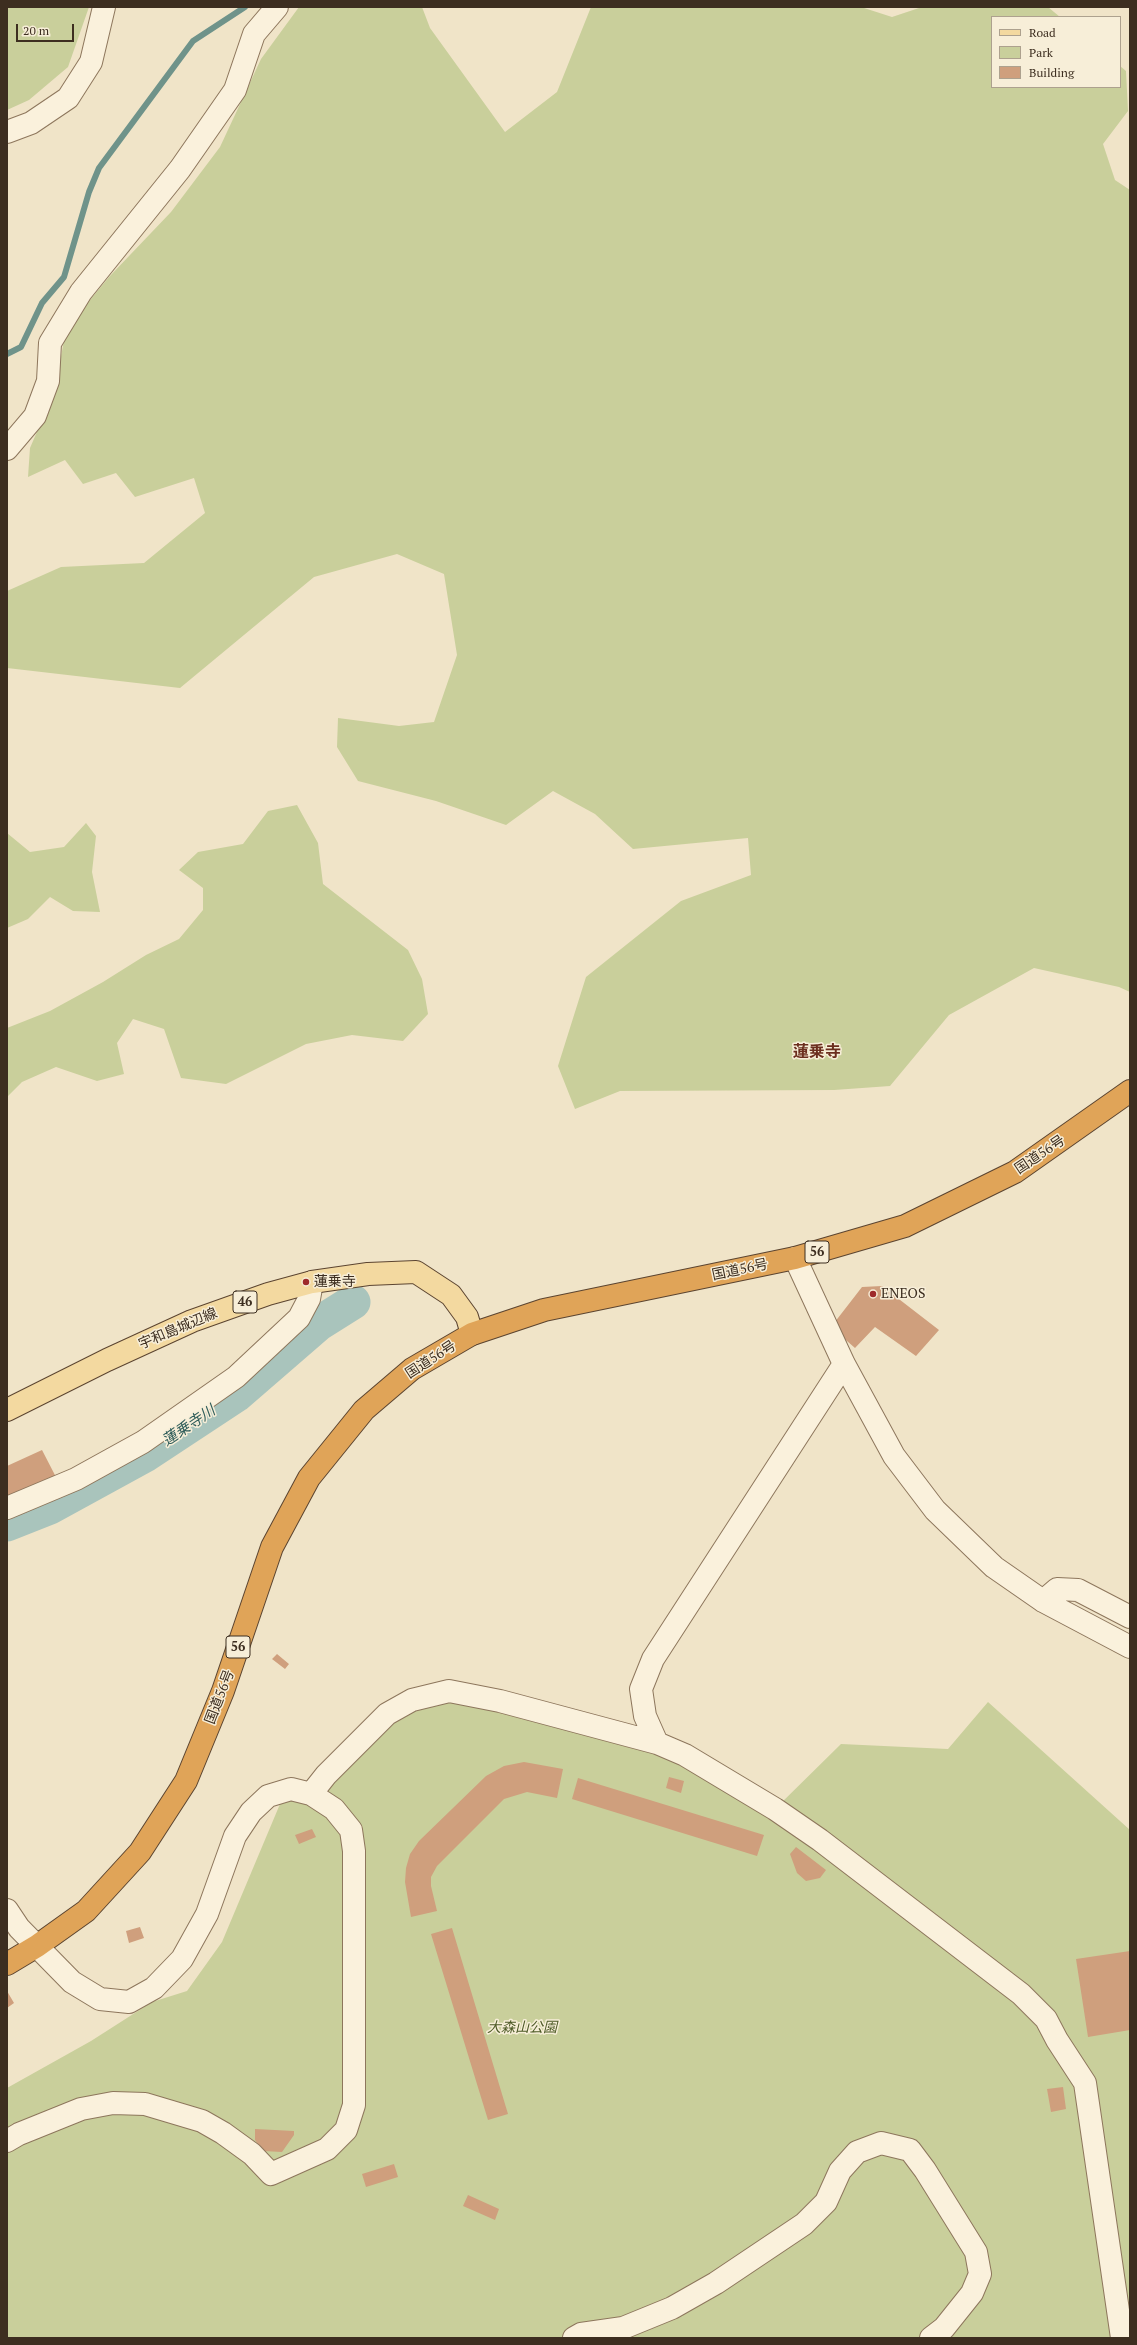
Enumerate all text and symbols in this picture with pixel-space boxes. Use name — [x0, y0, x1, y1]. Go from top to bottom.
scale bar — [18, 16, 76, 42]
legend — [991, 16, 1121, 88]
text: 20 m — [23, 23, 49, 38]
text: Road — [1029, 25, 1056, 40]
text: Park — [1029, 45, 1053, 60]
text: Building — [1029, 65, 1074, 80]
district label: 蓮乗寺 — [793, 1042, 841, 1062]
street label: 国道56号 — [1012, 1132, 1068, 1178]
road number: 56 — [805, 1241, 829, 1263]
street label: 国道56号 — [710, 1256, 770, 1284]
place label: 蓮乗寺 — [314, 1274, 356, 1290]
marker: 蓮乗寺 — [301, 1277, 311, 1287]
place label: ENEOS — [881, 1286, 925, 1302]
marker: ENEOS — [868, 1289, 878, 1299]
road number: 46 — [233, 1291, 257, 1313]
street label: 宇和島城辺線 — [136, 1305, 220, 1353]
street label: 国道56号 — [403, 1337, 459, 1383]
water label: 蓮乗寺川 — [159, 1402, 219, 1450]
road number: 56 — [226, 1636, 250, 1658]
street label: 国道56号 — [202, 1667, 238, 1727]
park label: 大森山公園 — [487, 2020, 557, 2036]

